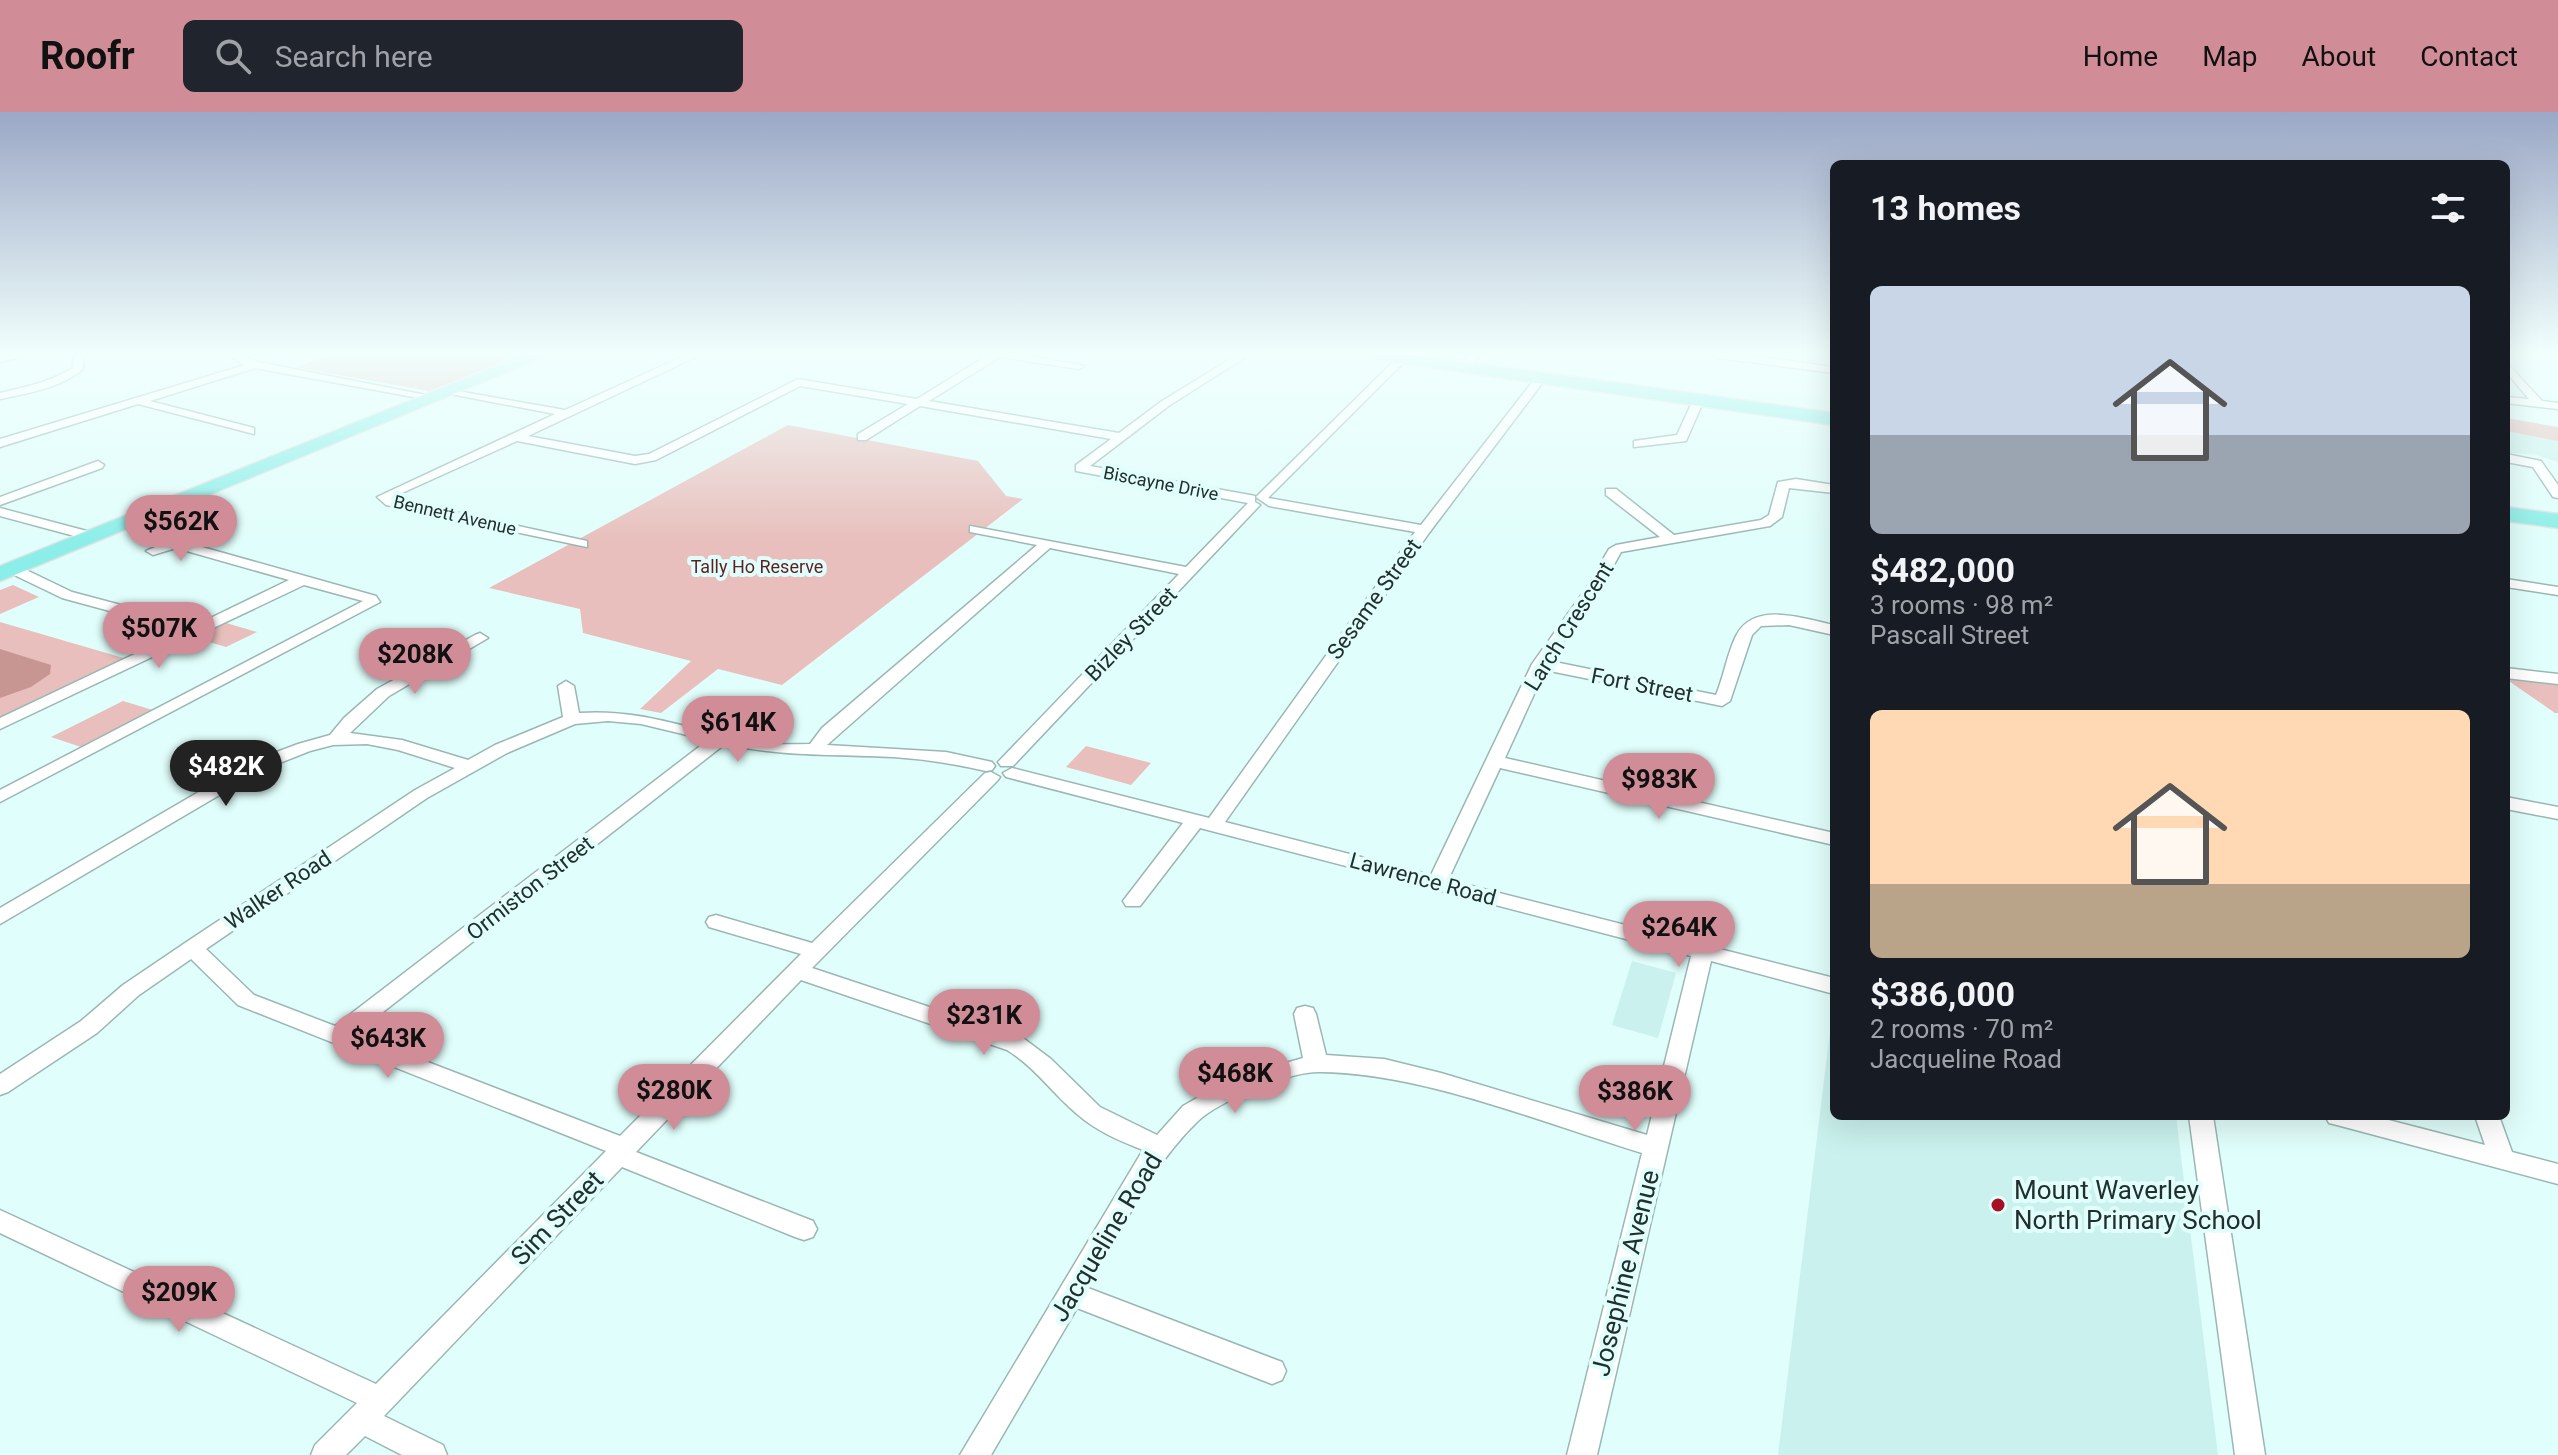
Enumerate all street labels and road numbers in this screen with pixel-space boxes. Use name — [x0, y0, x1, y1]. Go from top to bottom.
street label: Biscayne Drive — [1102, 462, 1220, 504]
street label: Bennett Avenue — [392, 491, 518, 539]
street label: Sesame Street — [1322, 534, 1426, 664]
street label: Larch Crescent — [1519, 557, 1619, 695]
street label: Bizley Street — [1080, 582, 1182, 686]
street label: Fort Street — [1589, 663, 1695, 707]
street label: Ormiston Street — [462, 831, 598, 945]
street label: Walker Road — [220, 845, 336, 935]
street label: Lawrence Road — [1347, 847, 1499, 911]
street label: Jacqueline Road — [1044, 1147, 1168, 1327]
street label: Sim Street — [505, 1165, 609, 1271]
street label: Josephine Avenue — [1585, 1167, 1665, 1379]

